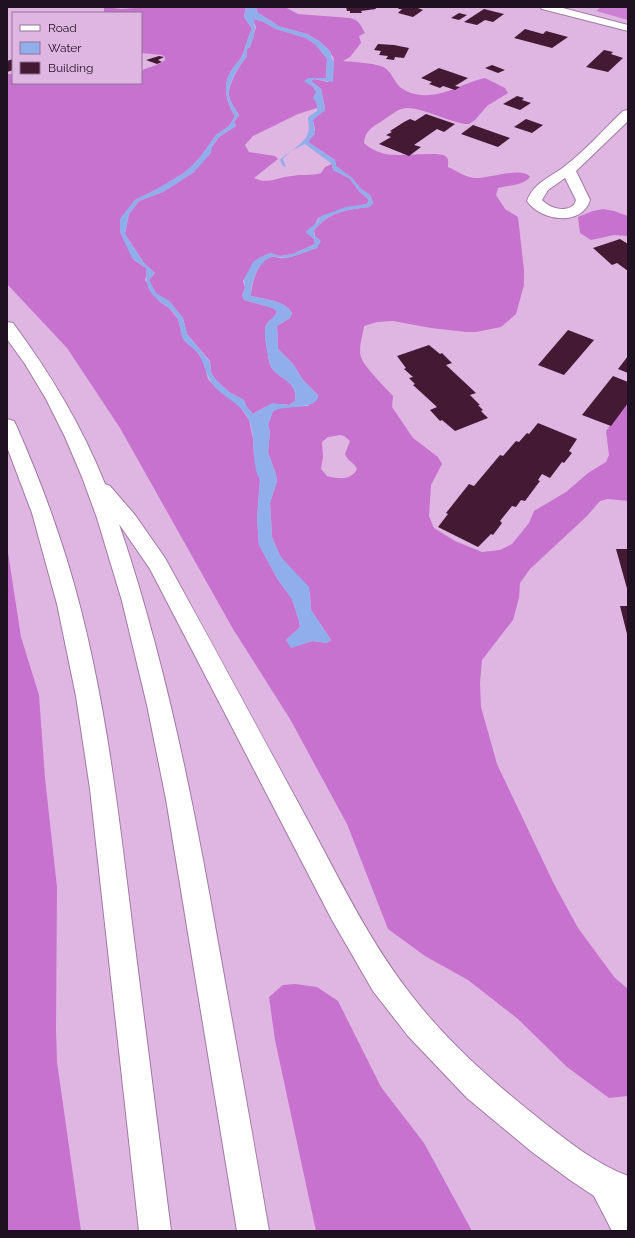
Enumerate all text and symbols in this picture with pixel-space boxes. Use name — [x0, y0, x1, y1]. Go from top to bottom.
legend — [12, 12, 142, 84]
text: Road — [48, 21, 77, 35]
text: Water — [48, 41, 82, 55]
text: Building — [48, 61, 94, 75]

